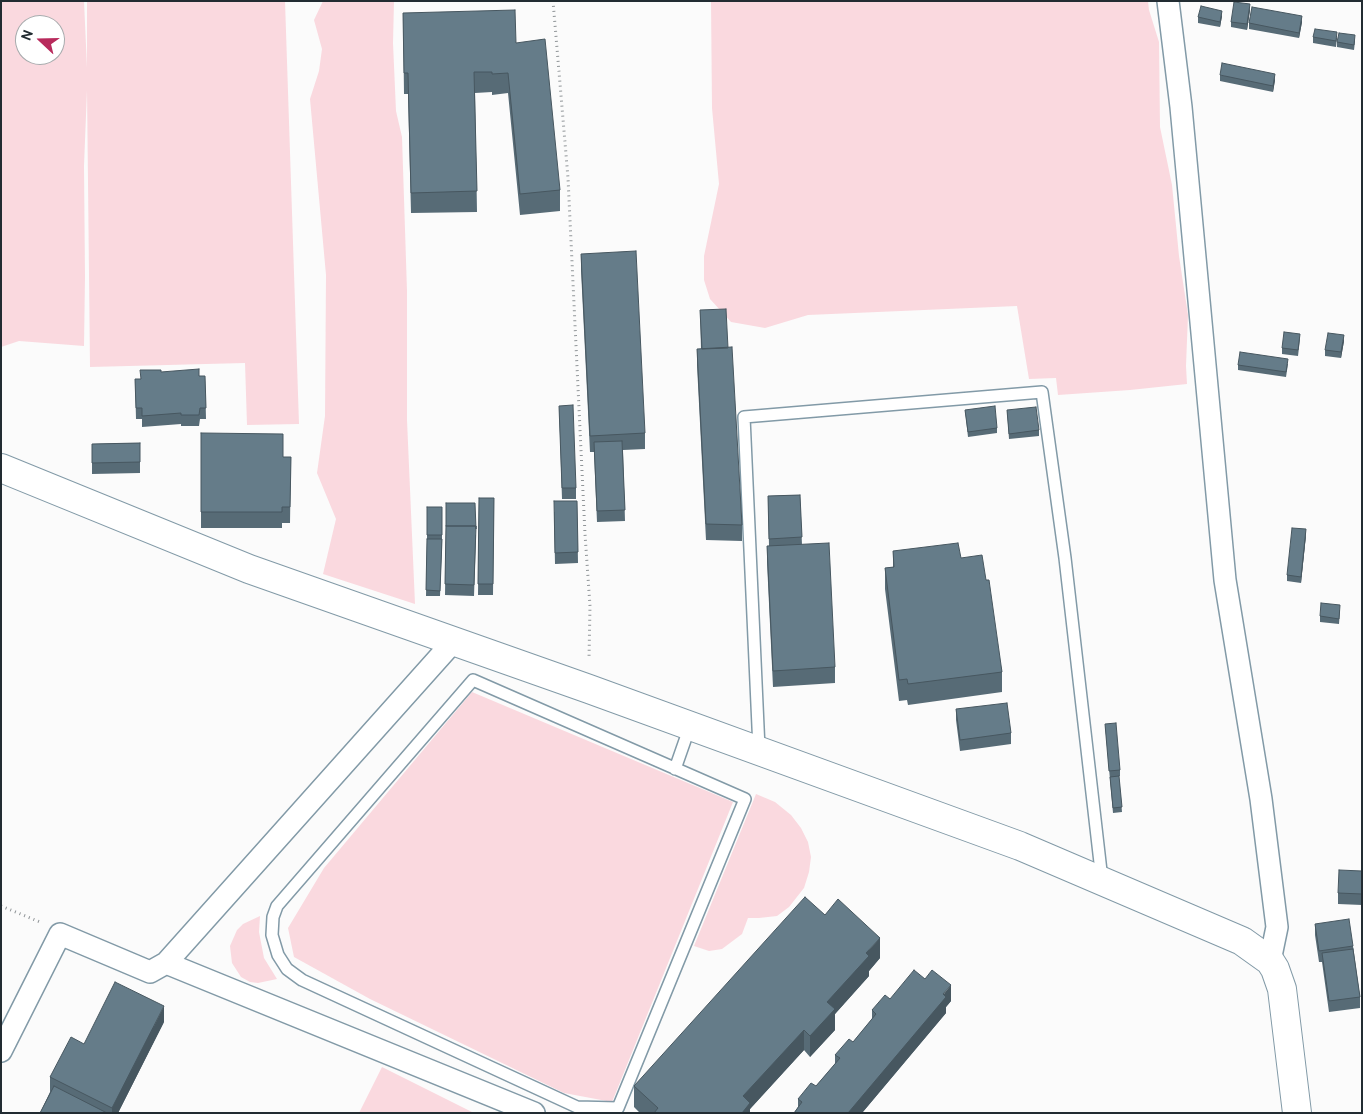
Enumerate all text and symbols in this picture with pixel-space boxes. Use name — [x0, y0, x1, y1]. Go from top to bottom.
north arrow — [15, 15, 65, 65]
text: N — [17, 27, 37, 43]

